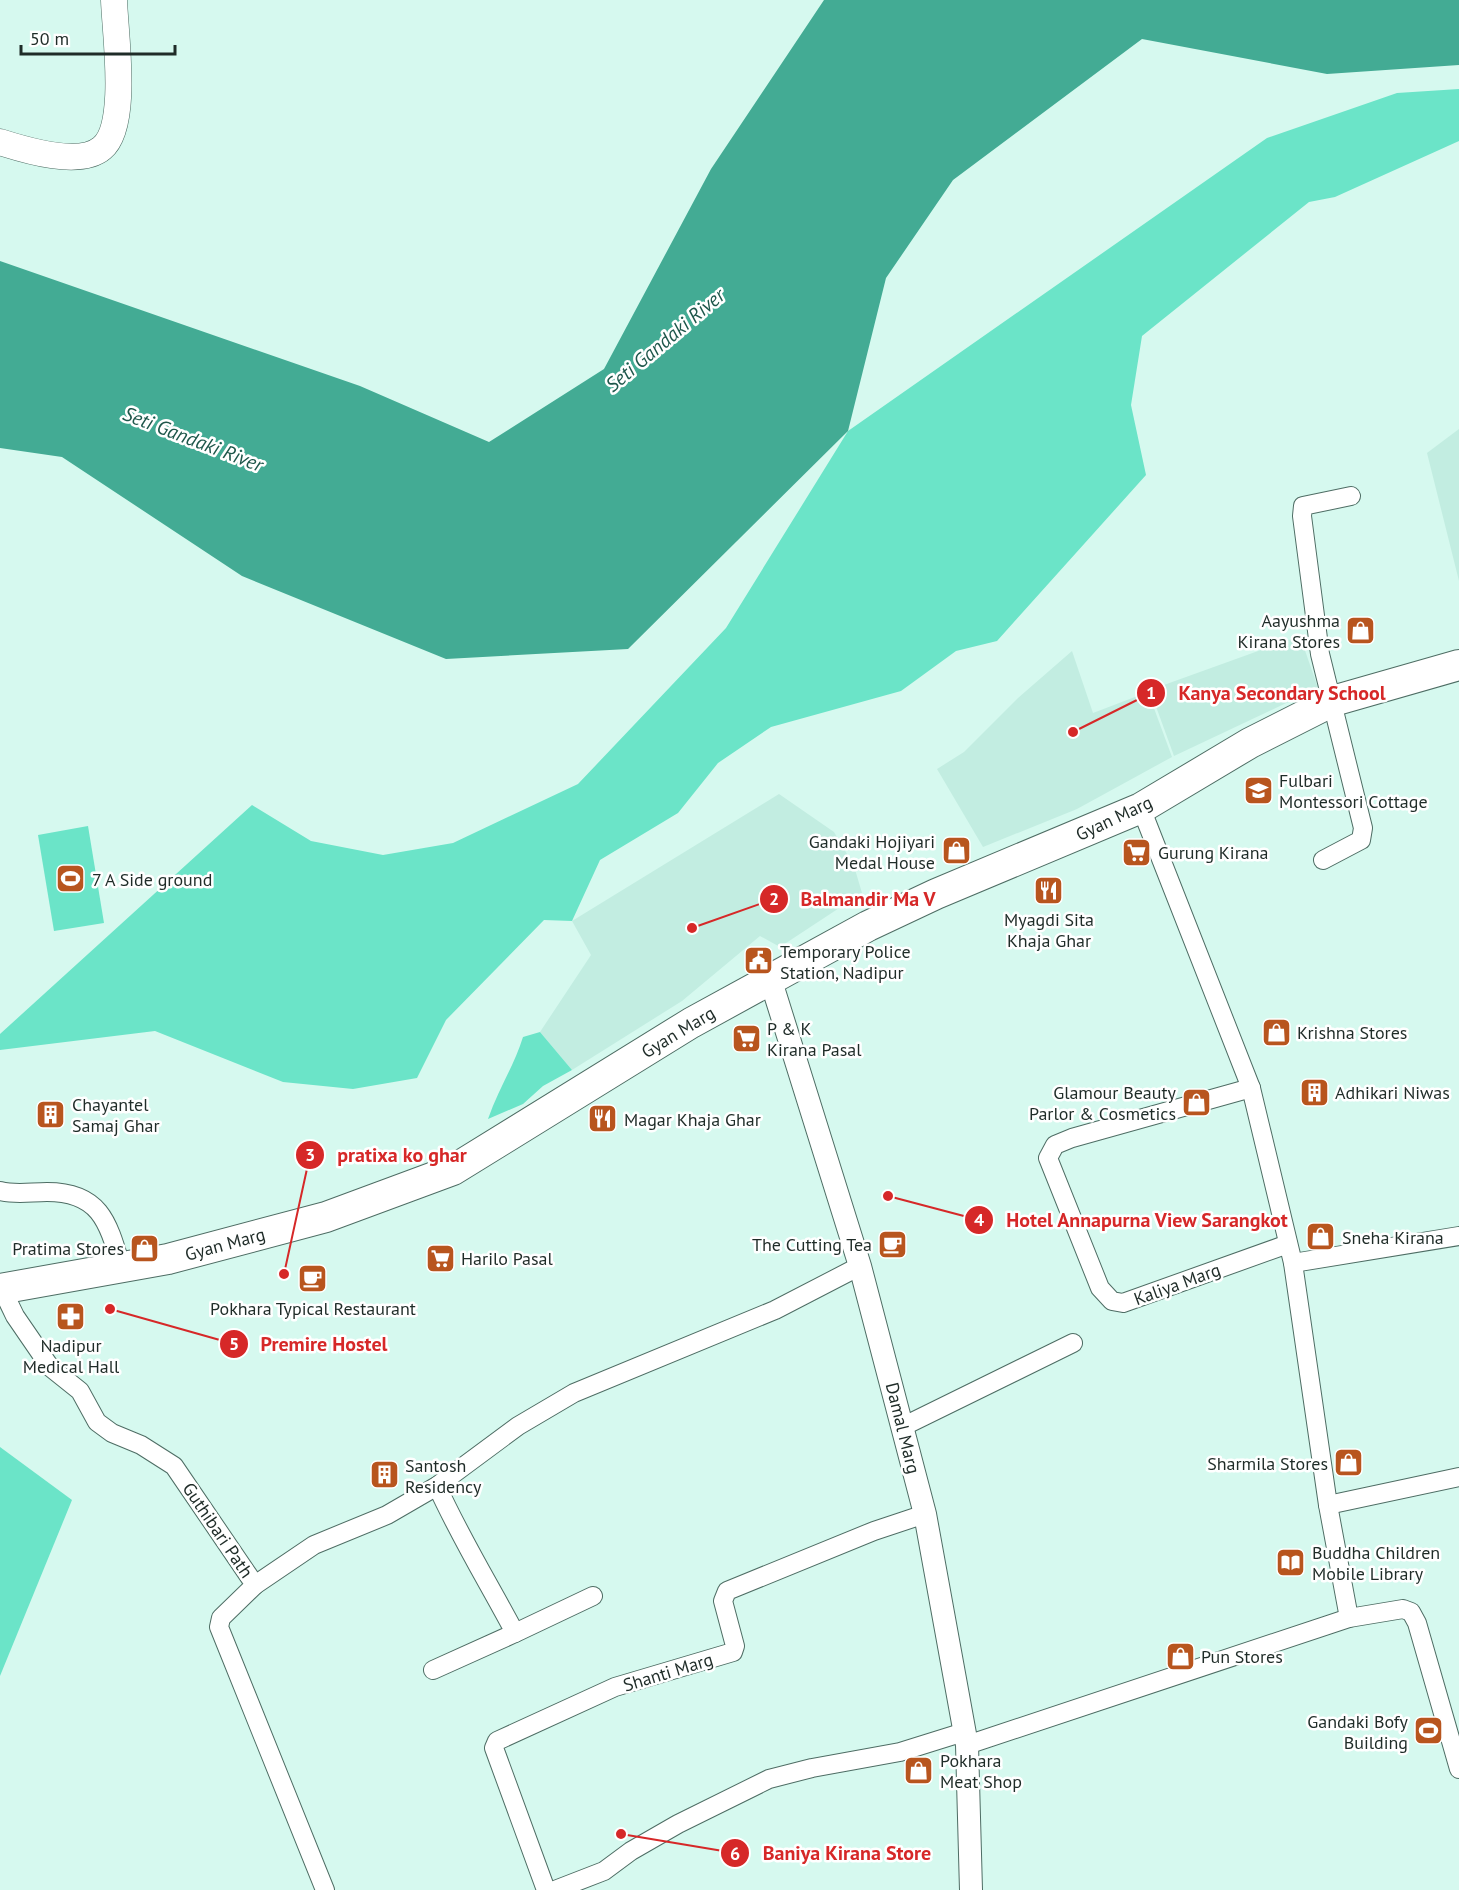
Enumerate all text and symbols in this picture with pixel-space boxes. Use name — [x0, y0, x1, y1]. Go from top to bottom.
scale bar — [21, 18, 176, 56]
text: 50 m — [30, 27, 69, 50]
water label: Seti Gandaki River — [600, 282, 731, 398]
water label: Seti Gandaki River — [119, 400, 268, 478]
place label: Aayushma Kirana Stores — [1238, 609, 1340, 653]
shop icon: Aayushma Kirana Stores — [1345, 614, 1377, 646]
callout: Kanya Secondary School — [1136, 674, 1398, 712]
text: Kanya Secondary School — [1178, 680, 1386, 706]
text: 1 — [1146, 681, 1156, 704]
place label: Fulbari Montessori Cottage — [1279, 769, 1428, 813]
school or university icon: Fulbari Montessori Cottage — [1242, 774, 1274, 806]
street label: Gyan Marg — [1072, 790, 1156, 846]
place label: Gandaki Hojiyari Medal House — [809, 830, 935, 874]
shop icon: Gandaki Hojiyari Medal House — [940, 835, 972, 867]
supermarket icon: Gurung Kirana — [1121, 836, 1153, 868]
place label: Gurung Kirana — [1158, 841, 1268, 864]
sports icon: 7 A Side ground — [55, 863, 87, 895]
place label: 7 A Side ground — [92, 868, 212, 891]
restaurant icon: Myagdi Sita Khaja Ghar — [1033, 874, 1065, 906]
callout: Balmandir Ma V — [759, 880, 948, 918]
text: Balmandir Ma V — [800, 886, 937, 912]
text: 2 — [769, 887, 779, 910]
place label: Myagdi Sita Khaja Ghar — [1004, 908, 1094, 952]
place label: Temporary Police Station, Nadipur — [780, 940, 911, 984]
public building icon: Temporary Police Station, Nadipur — [743, 945, 775, 977]
street label: Gyan Marg — [637, 1001, 719, 1063]
shop icon: Krishna Stores — [1260, 1016, 1292, 1048]
place label: P & K Kirana Pasal — [767, 1017, 862, 1061]
place label: Krishna Stores — [1297, 1021, 1407, 1044]
supermarket icon: P & K Kirana Pasal — [730, 1022, 762, 1054]
building icon: Adhikari Niwas — [1298, 1076, 1330, 1108]
place label: Glamour Beauty Parlor & Cosmetics — [1029, 1081, 1177, 1125]
place label: Adhikari Niwas — [1335, 1081, 1450, 1104]
shop icon: Glamour Beauty Parlor & Cosmetics — [1181, 1086, 1213, 1118]
place label: Chayantel Samaj Ghar — [72, 1093, 160, 1137]
building icon: Chayantel Samaj Ghar — [35, 1098, 67, 1130]
restaurant icon: Magar Khaja Ghar — [587, 1103, 619, 1135]
place label: Magar Khaja Ghar — [624, 1108, 761, 1131]
callout: pratixa ko ghar — [295, 1136, 479, 1174]
text: pratixa ko ghar — [337, 1142, 467, 1168]
text: 3 — [305, 1143, 315, 1166]
callout: Hotel Annapurna View Sarangkot — [964, 1201, 1301, 1239]
text: Hotel Annapurna View Sarangkot — [1006, 1207, 1288, 1233]
text: 4 — [974, 1208, 984, 1231]
shop icon: Sneha Kirana — [1305, 1221, 1337, 1253]
street label: Gyan Marg — [182, 1222, 268, 1266]
place label: Sneha Kirana — [1342, 1226, 1444, 1249]
cafe icon: The Cutting Tea — [877, 1228, 909, 1260]
shop icon: Pratima Stores — [129, 1232, 161, 1264]
place label: The Cutting Tea — [752, 1233, 872, 1256]
place label: Pratima Stores — [12, 1237, 124, 1260]
supermarket icon: Harilo Pasal — [424, 1242, 456, 1274]
place label: Harilo Pasal — [461, 1247, 554, 1270]
street label: Kaliya Marg — [1131, 1258, 1223, 1310]
cafe icon: Pokhara Typical Restaurant — [297, 1263, 329, 1295]
place label: Pokhara Typical Restaurant — [210, 1297, 416, 1320]
pharmacy icon: Nadipur Medical Hall — [55, 1300, 87, 1332]
callout: Premire Hostel — [219, 1325, 400, 1363]
text: Premire Hostel — [261, 1331, 388, 1357]
text: 5 — [229, 1332, 239, 1355]
place label: Nadipur Medical Hall — [23, 1334, 120, 1378]
street label: Damal Marg — [881, 1380, 925, 1476]
shop icon: Sharmila Stores — [1333, 1447, 1365, 1479]
place label: Sharmila Stores — [1207, 1452, 1328, 1475]
place label: Santosh Residency — [405, 1454, 482, 1498]
building icon: Santosh Residency — [368, 1459, 400, 1491]
street label: Guthibari Path — [178, 1478, 258, 1582]
place label: Buddha Children Mobile Library — [1312, 1541, 1440, 1585]
library icon: Buddha Children Mobile Library — [1275, 1546, 1307, 1578]
shop icon: Pun Stores — [1164, 1640, 1196, 1672]
place label: Pun Stores — [1201, 1645, 1283, 1668]
street label: Shanti Marg — [620, 1647, 716, 1697]
place label: Gandaki Bofy Building — [1307, 1710, 1409, 1754]
sports icon: Gandaki Bofy Building — [1413, 1715, 1445, 1747]
place label: Pokhara Meat Shop — [940, 1749, 1022, 1793]
shop icon: Pokhara Meat Shop — [903, 1754, 935, 1786]
callout: Baniya Kirana Store — [720, 1834, 943, 1872]
text: Baniya Kirana Store — [763, 1840, 931, 1866]
text: 6 — [730, 1842, 740, 1865]

